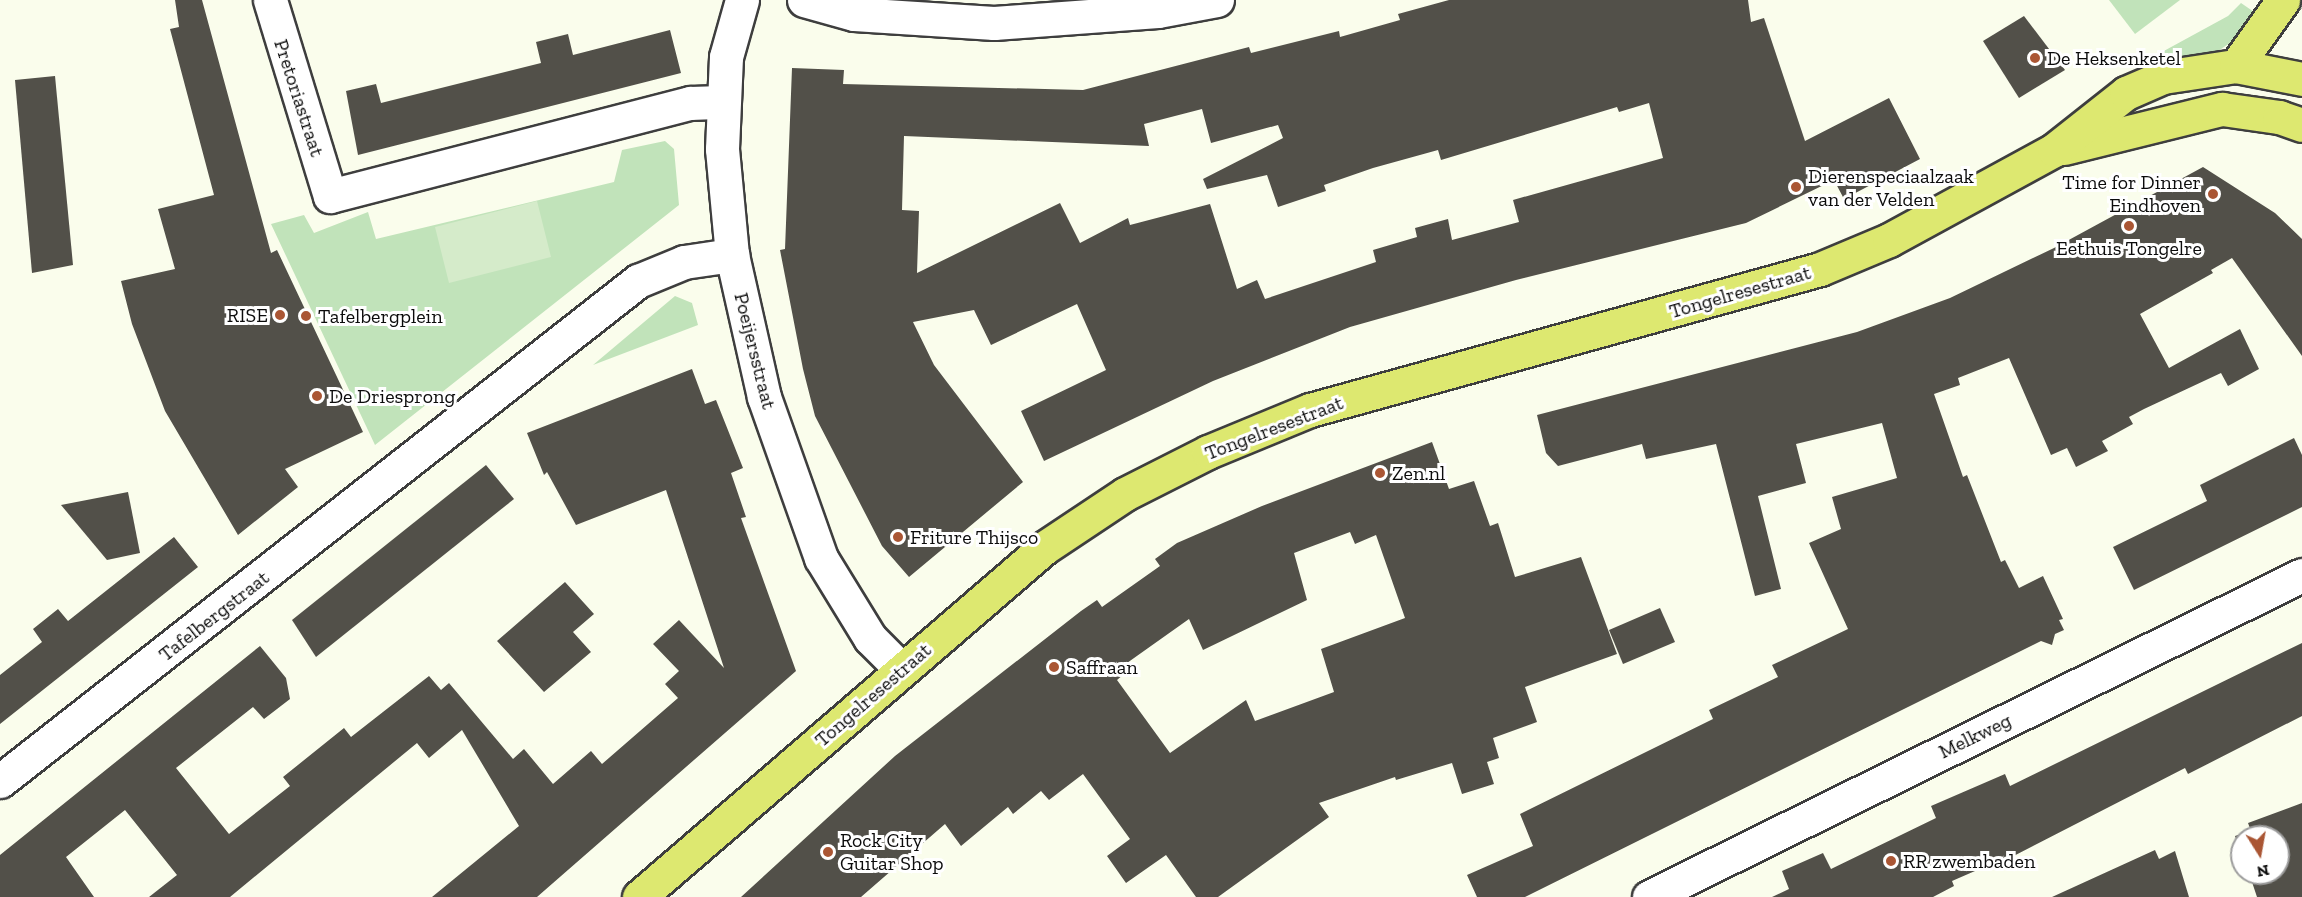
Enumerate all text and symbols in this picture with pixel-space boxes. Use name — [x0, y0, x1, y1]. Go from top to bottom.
street label: Pretoriastraat — [269, 36, 329, 160]
place label: De Heksenketel — [2047, 46, 2181, 70]
marker: De Heksenketel — [2028, 51, 2042, 65]
place label: Dierenspeciaalzaak van der Velden — [1808, 164, 1974, 211]
place label: Time for Dinner Eindhoven — [2062, 170, 2201, 217]
marker: Dierenspeciaalzaak van der Velden — [1789, 180, 1803, 194]
marker: Time for Dinner Eindhoven — [2206, 187, 2220, 201]
marker: Eethuis Tongelre — [2122, 219, 2136, 233]
place label: Eethuis Tongelre — [2056, 236, 2202, 260]
street label: Tongelresestraat — [1667, 260, 1813, 324]
street label: Poeijersstraat — [729, 290, 781, 412]
place label: RISE — [227, 303, 268, 327]
place label: Tafelbergplein — [318, 304, 443, 328]
marker: RISE — [273, 308, 287, 322]
marker: Tafelbergplein — [299, 309, 313, 323]
place label: De Driesprong — [329, 384, 455, 408]
marker: De Driesprong — [310, 389, 324, 403]
street label: Tongelresestraat — [1202, 391, 1346, 465]
place label: Zen.nl — [1392, 461, 1445, 485]
marker: Zen.nl — [1373, 466, 1387, 480]
place label: Friture Thijsco — [910, 525, 1039, 549]
marker: Friture Thijsco — [891, 530, 905, 544]
street label: Tafelbergstraat — [154, 566, 274, 666]
street label: Tongelresestraat — [810, 638, 936, 752]
place label: Saffraan — [1066, 655, 1138, 679]
marker: Saffraan — [1047, 660, 1061, 674]
street label: Melkweg — [1935, 708, 2015, 764]
north arrow — [2230, 825, 2290, 885]
place label: Rock City Guitar Shop — [840, 828, 944, 875]
marker: Rock City Guitar Shop — [821, 845, 835, 859]
place label: RR zwembaden — [1903, 849, 2035, 873]
marker: RR zwembaden — [1884, 854, 1898, 868]
text: N — [2255, 861, 2271, 882]

